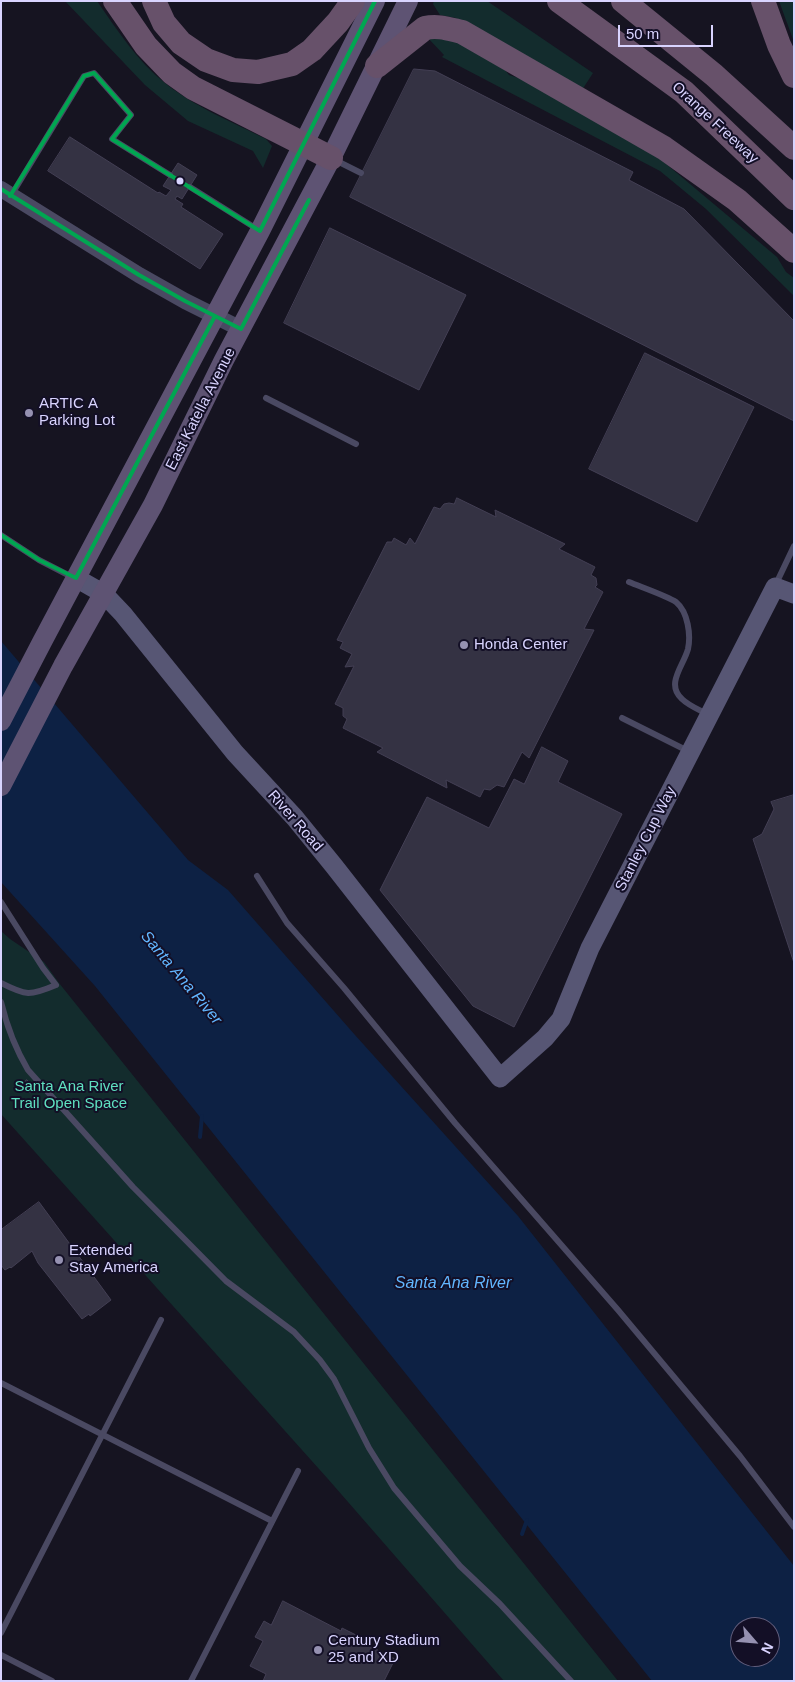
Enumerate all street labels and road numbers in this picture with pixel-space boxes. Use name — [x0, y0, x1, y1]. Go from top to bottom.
street label: Orange Freeway — [668, 78, 762, 168]
street label: East Katella Avenue — [162, 345, 240, 473]
street label: Stanley Cup Way — [612, 784, 680, 894]
street label: River Road — [264, 787, 326, 855]

